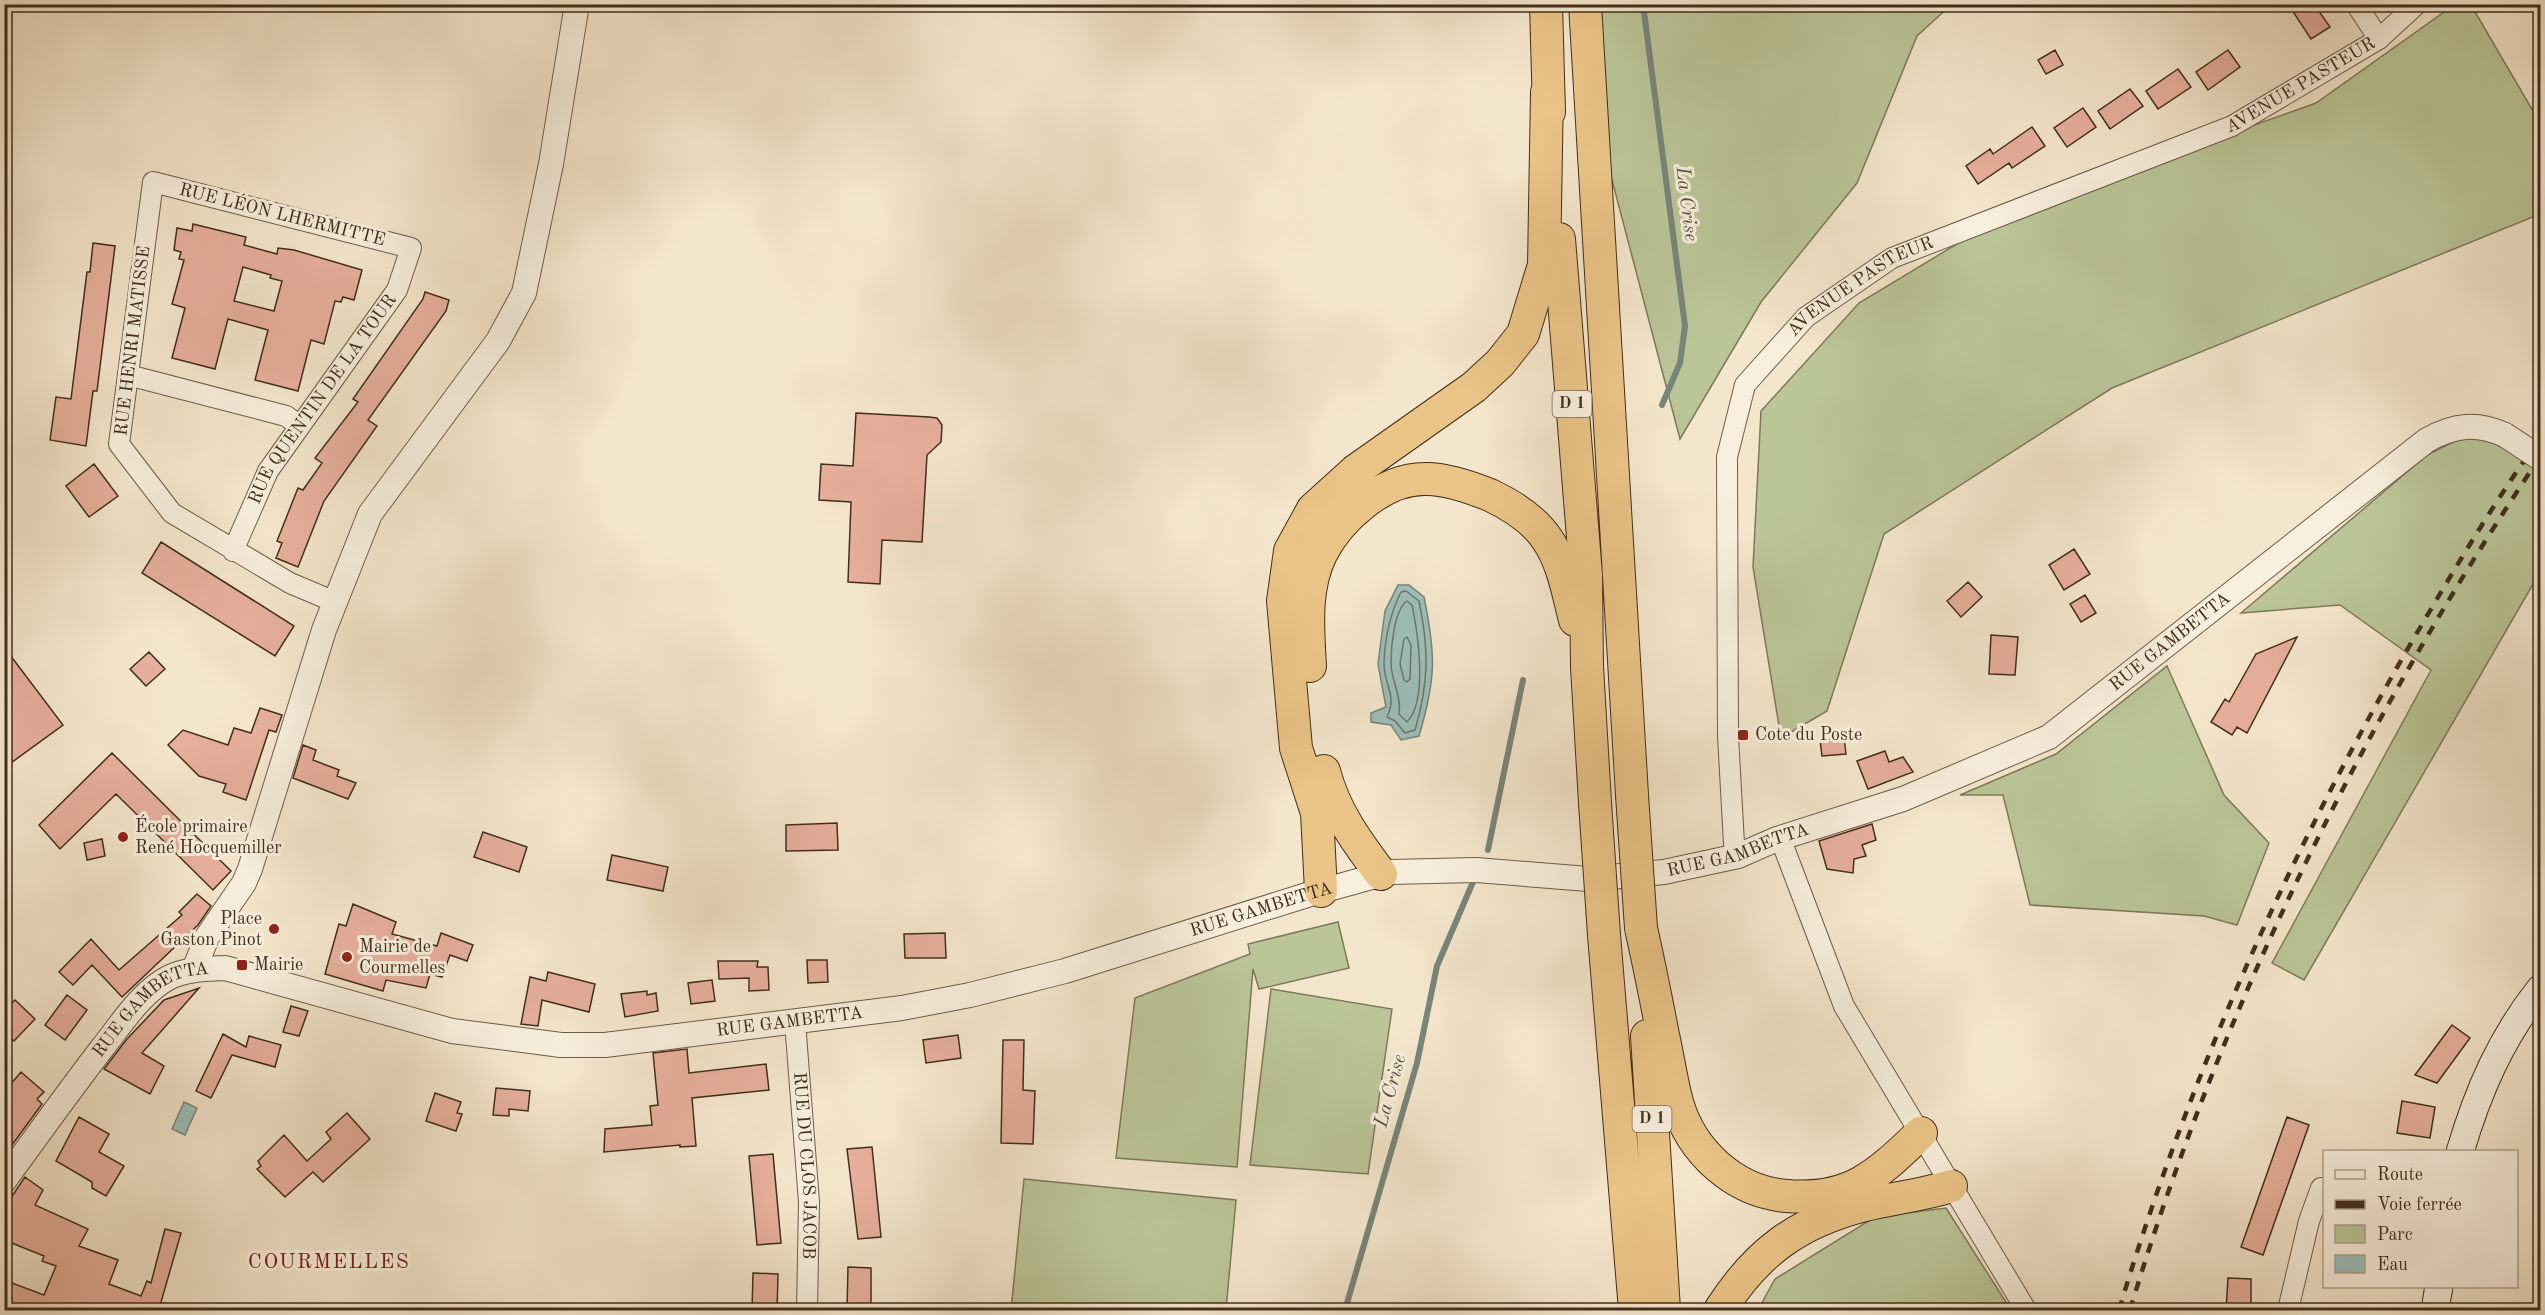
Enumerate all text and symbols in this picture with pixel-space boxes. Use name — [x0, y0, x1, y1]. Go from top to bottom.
street label: AVENUE PASTEUR — [2223, 34, 2379, 136]
water label: La Crise — [1671, 164, 1701, 243]
street label: RUE LÉON LHERMITTE — [177, 177, 388, 249]
street label: AVENUE PASTEUR — [1784, 234, 1936, 340]
street label: RUE HENRI MATISSE — [112, 245, 154, 437]
street label: RUE QUENTIN DE LA TOUR — [246, 291, 400, 507]
road number: D 1 — [1552, 391, 1592, 417]
street label: RUE GAMBETTA — [2106, 589, 2234, 695]
place label: Cote du Poste — [1755, 726, 1862, 744]
marker: Cote du Poste — [1736, 728, 1750, 742]
place label: École primaire René Hocquemiller — [135, 814, 282, 857]
street label: RUE GAMBETTA — [1665, 820, 1811, 880]
marker: École primaire René Hocquemiller — [116, 830, 130, 844]
street label: RUE GAMBETTA — [1188, 879, 1335, 940]
place label: Place Gaston Pinot — [160, 910, 262, 949]
marker: Place Gaston Pinot — [267, 922, 281, 936]
place label: Mairie de Courmelles — [359, 938, 446, 977]
marker: Mairie de Courmelles — [340, 950, 354, 964]
place label: Mairie — [254, 956, 303, 974]
marker: Mairie — [235, 958, 249, 972]
street label: RUE GAMBETTA — [89, 960, 210, 1061]
street label: RUE GAMBETTA — [715, 1004, 864, 1040]
water label: La Crise — [1371, 1052, 1410, 1131]
street label: RUE DU CLOS JACOB — [790, 1071, 818, 1259]
road number: D 1 — [1632, 1106, 1672, 1132]
legend — [2323, 1150, 2518, 1288]
text: Route — [2377, 1166, 2423, 1184]
text: Voie ferrée — [2377, 1196, 2462, 1214]
text: Parc — [2377, 1226, 2413, 1244]
district label: COURMELLES — [248, 1252, 410, 1273]
text: Eau — [2377, 1256, 2408, 1274]

